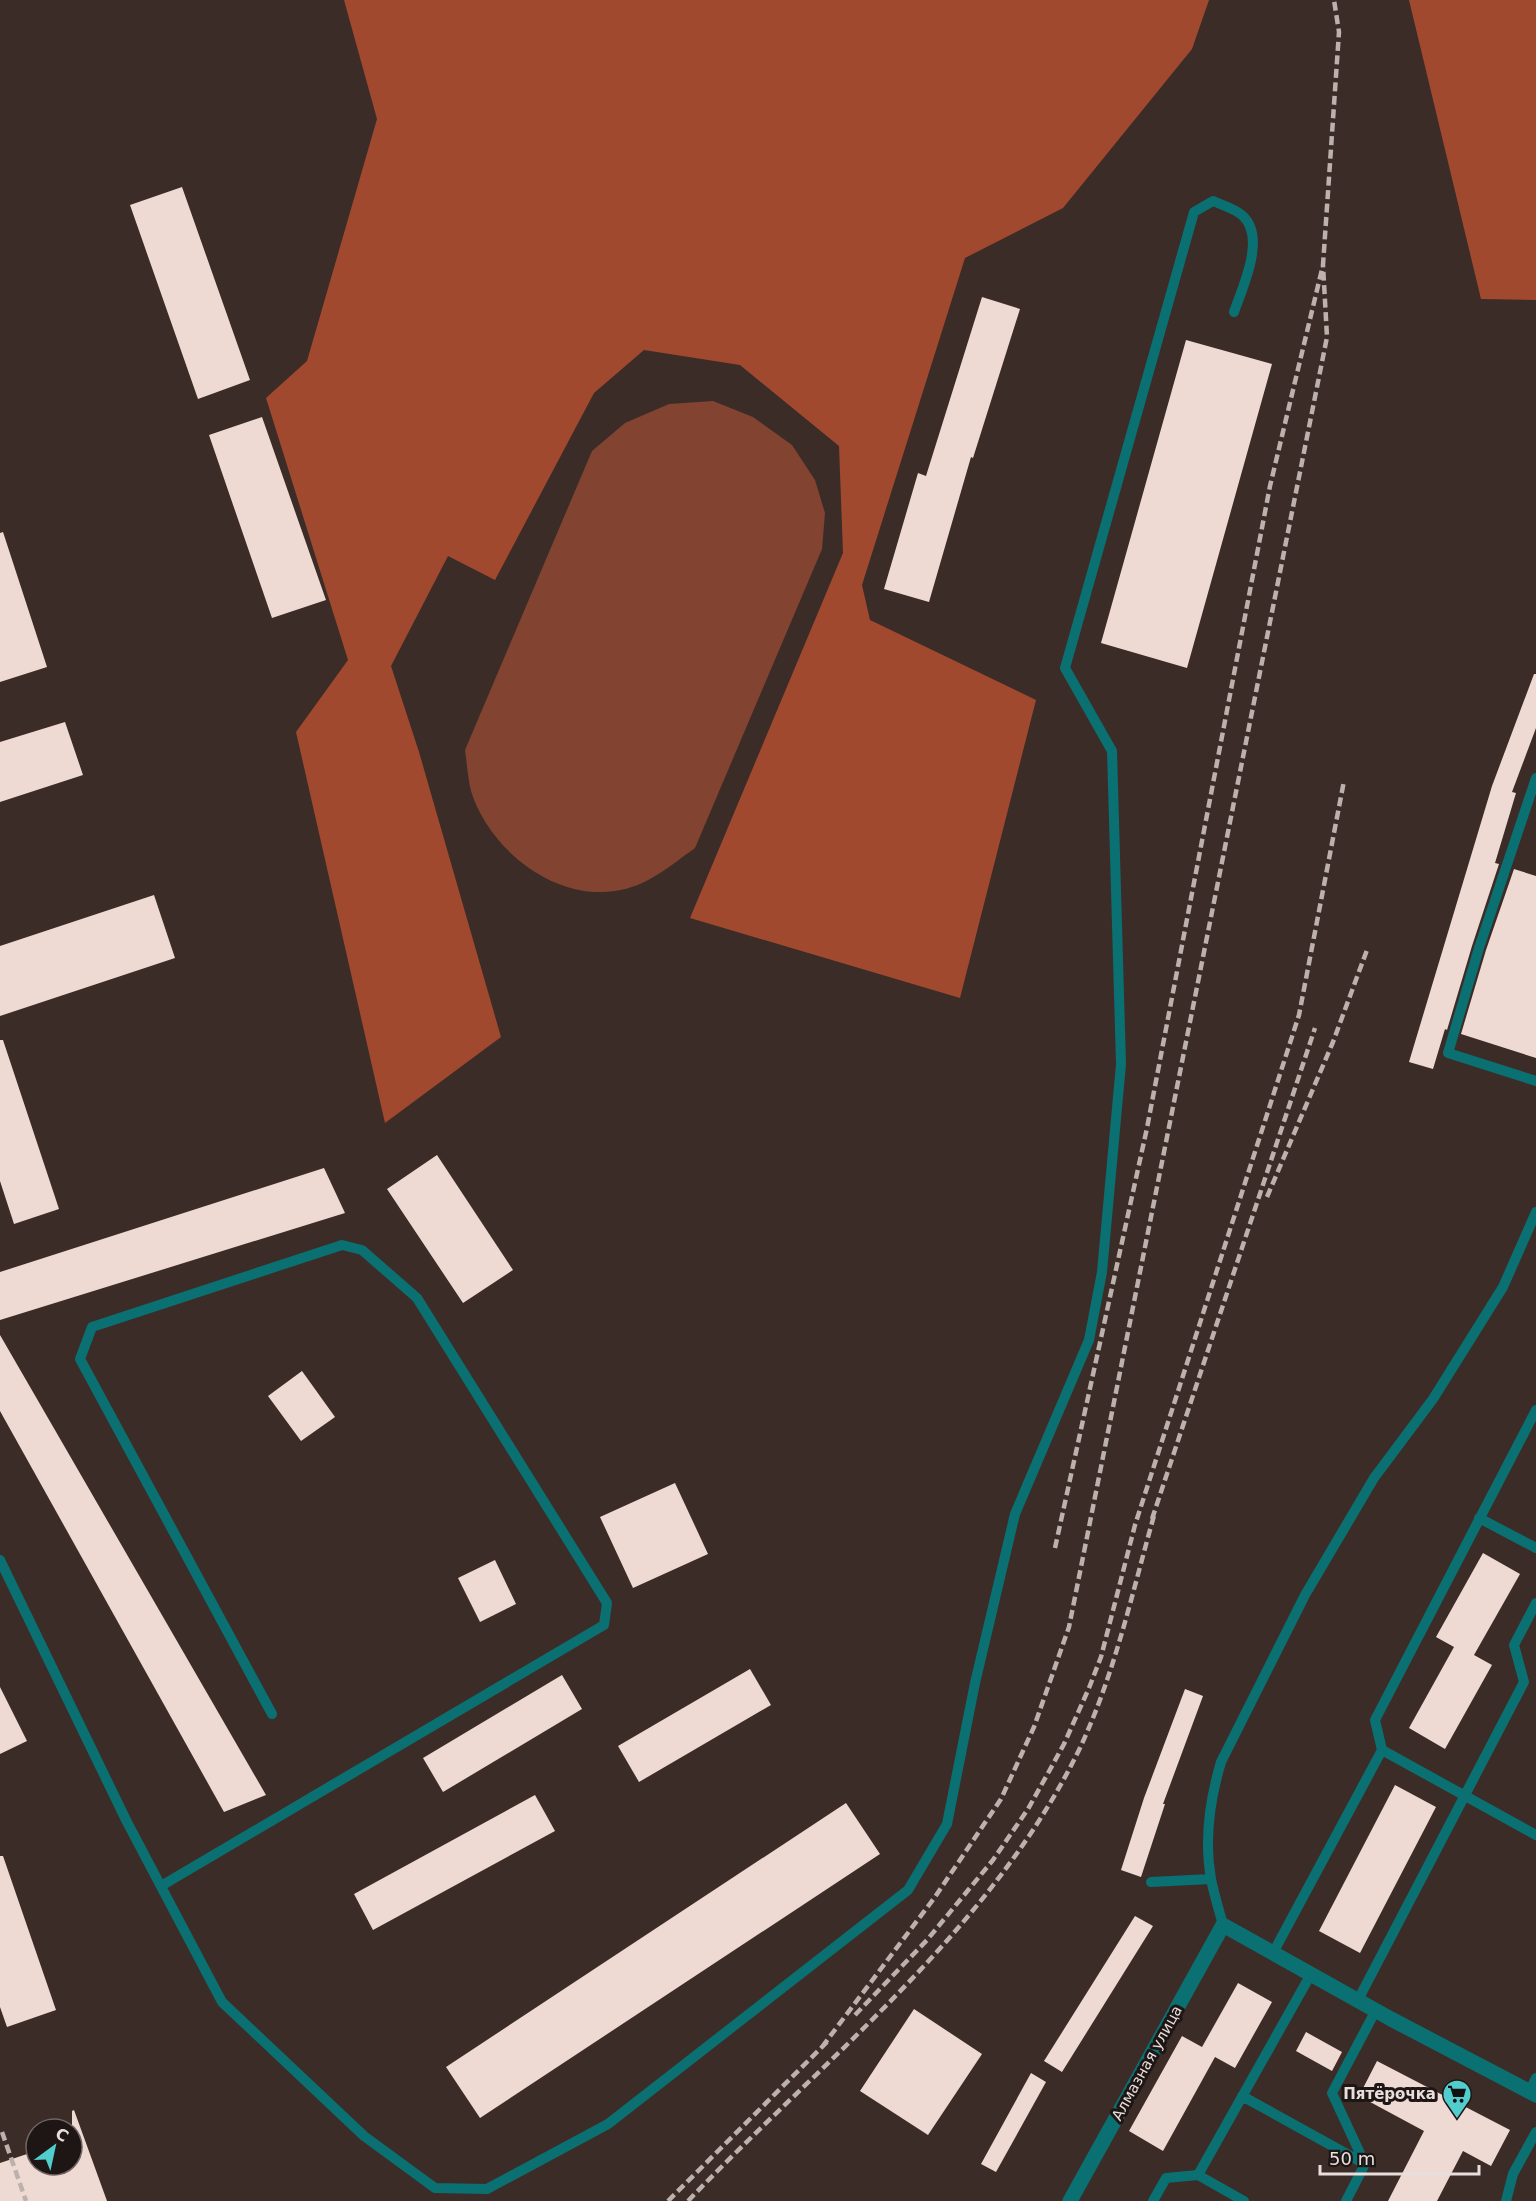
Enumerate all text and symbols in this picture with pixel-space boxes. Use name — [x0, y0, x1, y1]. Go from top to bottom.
street label: Алмазная улица — [1108, 2002, 1186, 2124]
supermarket icon: Пятёрочка — [1441, 2078, 1473, 2120]
place label: Пятёрочка — [1343, 2085, 1436, 2103]
north arrow — [24, 2117, 84, 2177]
text: С — [52, 2124, 72, 2146]
scale bar — [1320, 2138, 1479, 2176]
text: 50 m — [1329, 2148, 1375, 2169]

